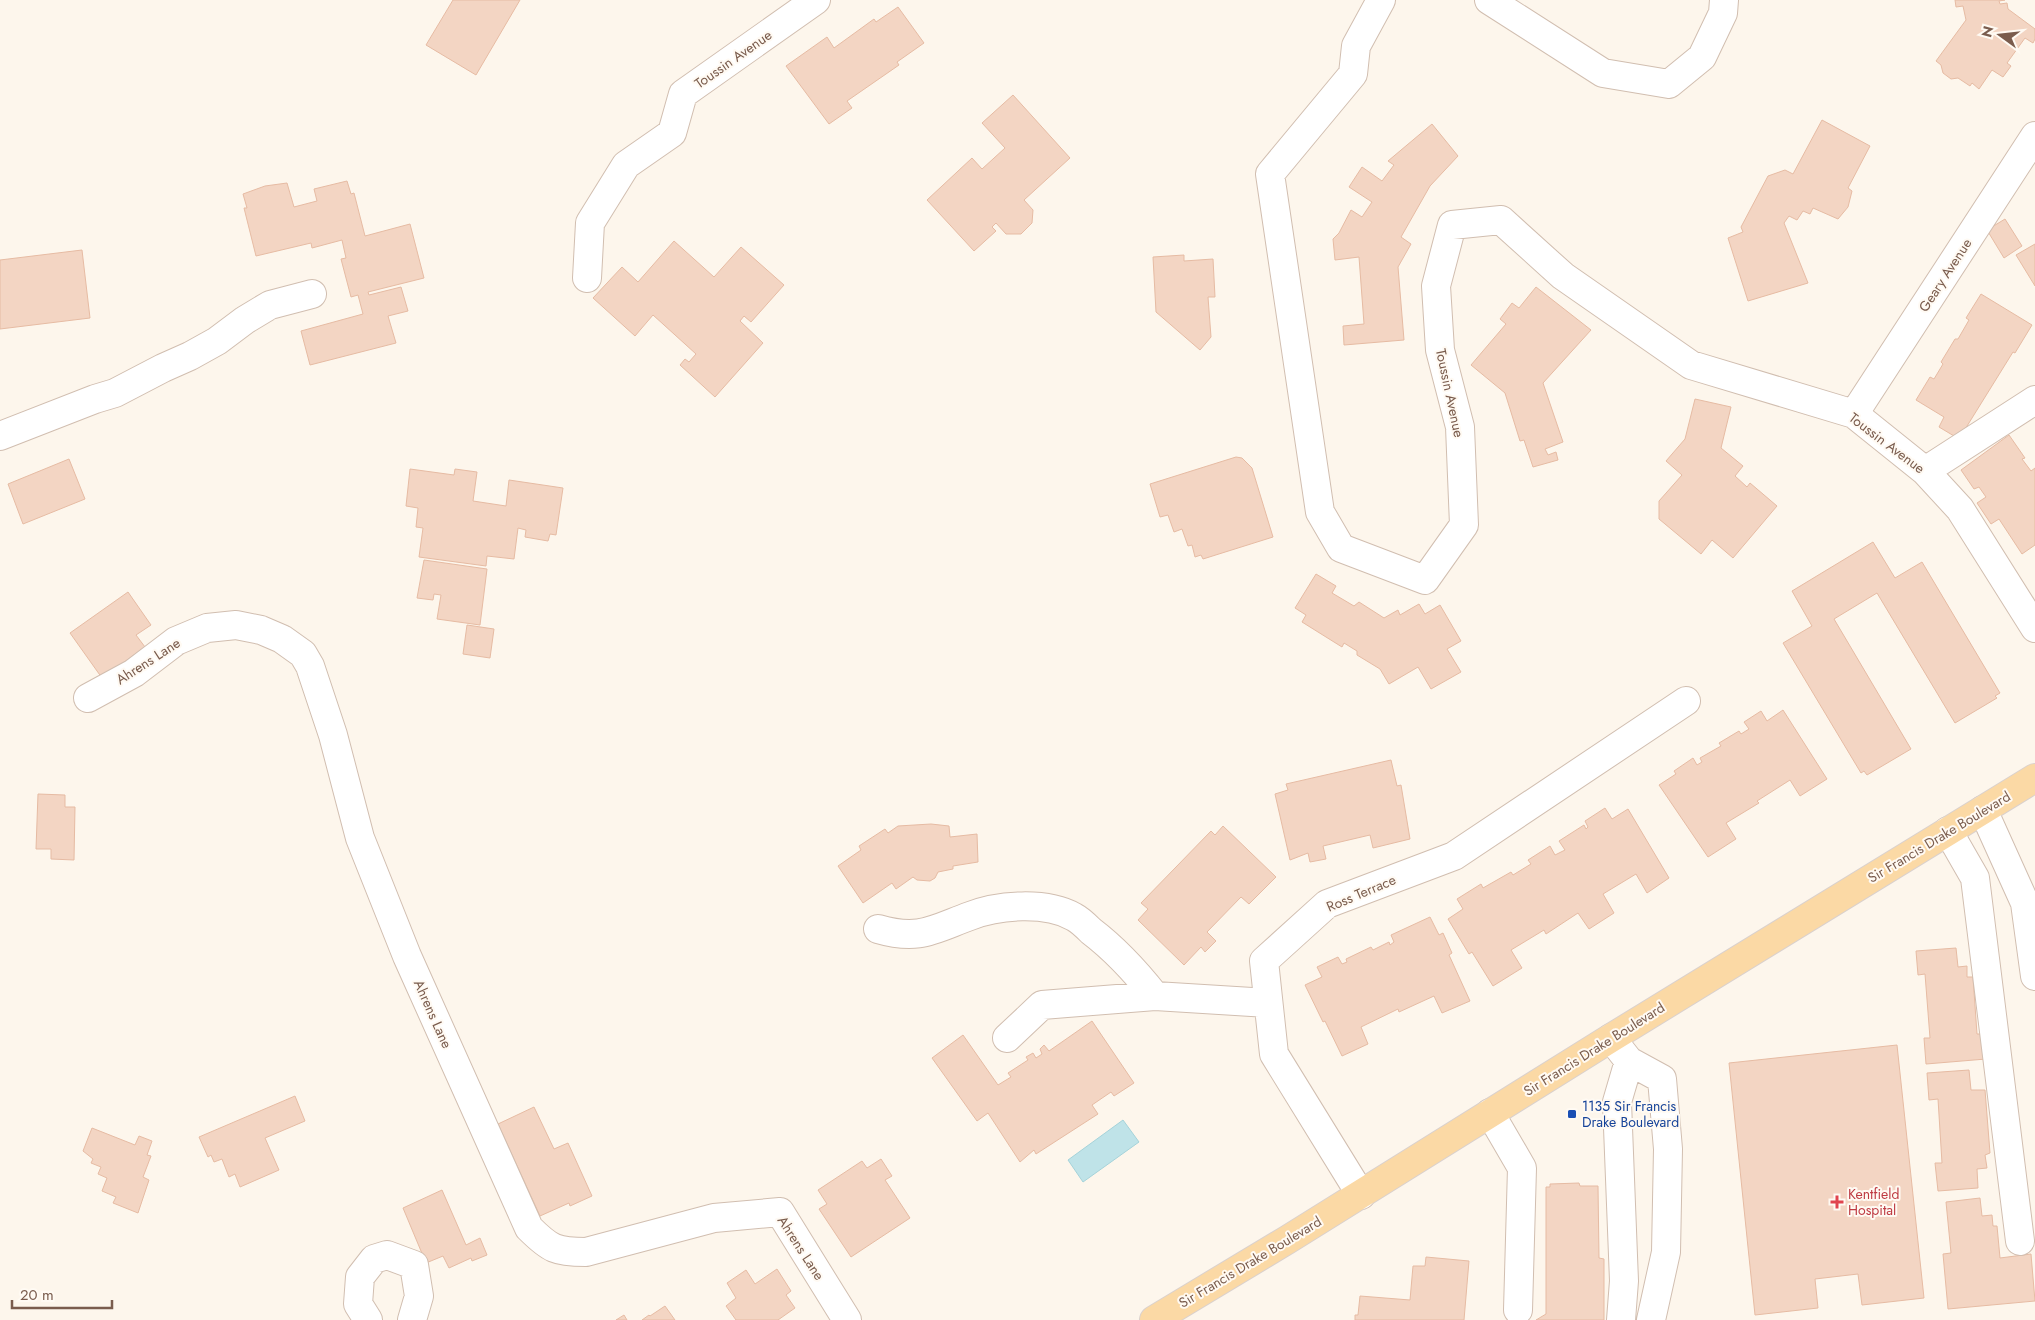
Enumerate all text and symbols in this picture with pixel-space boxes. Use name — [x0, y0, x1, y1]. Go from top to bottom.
north arrow — [1975, 10, 2025, 60]
text: N — [1976, 24, 1999, 40]
street label: Toussin Avenue — [690, 25, 776, 93]
street label: Geary Avenue — [1914, 234, 1976, 316]
street label: Toussin Avenue — [1431, 347, 1469, 439]
street label: Toussin Avenue — [1845, 408, 1929, 478]
street label: Ahrens Lane — [112, 633, 184, 689]
street label: Sir Francis Drake Boulevard — [1864, 786, 2014, 888]
street label: Ross Terrace — [1323, 869, 1399, 917]
street label: Ahrens Lane — [409, 977, 457, 1051]
street label: Sir Francis Drake Boulevard — [1519, 997, 1669, 1101]
place label: 1135 Sir Francis Drake Boulevard — [1582, 1096, 1679, 1132]
marker: 1135 Sir Francis Drake Boulevard — [1566, 1108, 1578, 1120]
place label: Kentfield Hospital — [1848, 1184, 1899, 1220]
marker: Kentfield Hospital — [1830, 1195, 1844, 1209]
street label: Sir Francis Drake Boulevard — [1175, 1211, 1325, 1313]
street label: Ahrens Lane — [773, 1212, 829, 1284]
scale bar — [12, 1278, 112, 1310]
text: 20 m — [20, 1284, 54, 1306]

